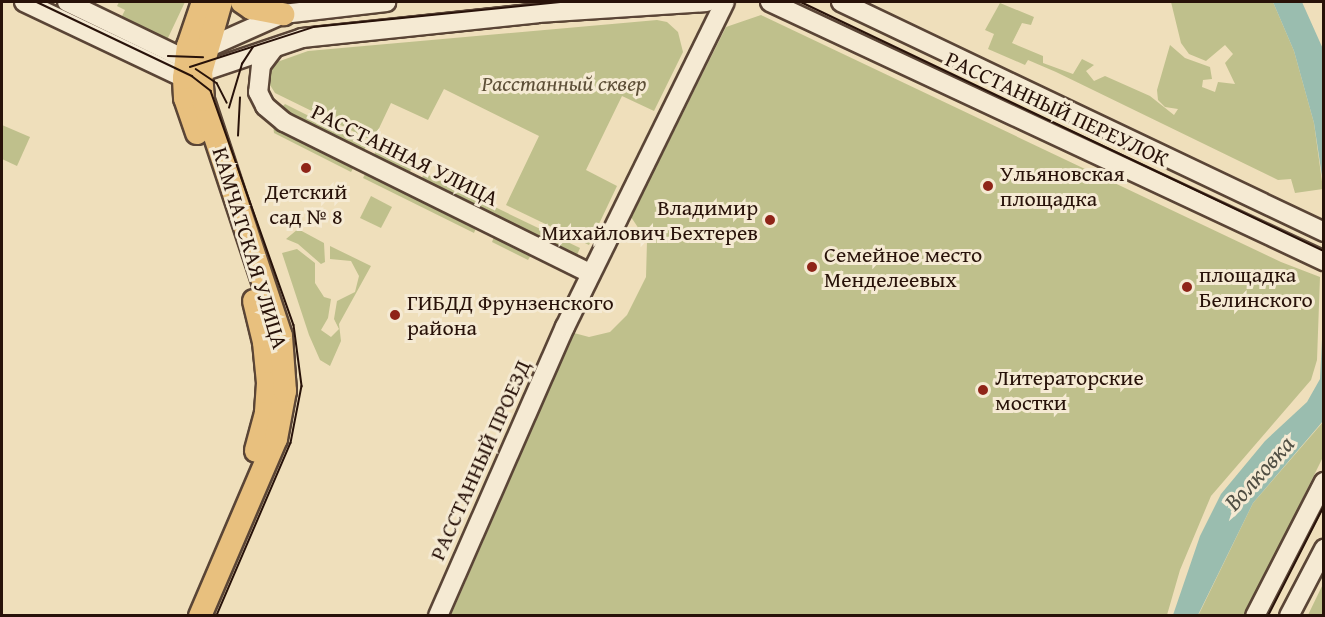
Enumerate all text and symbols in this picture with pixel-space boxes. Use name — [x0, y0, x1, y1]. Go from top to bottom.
street label: РАССТАННЫЙ ПЕРЕУЛОК — [941, 46, 1173, 172]
park label: Расстанный сквер — [481, 71, 647, 97]
street label: РАССТАННАЯ УЛИЦА — [307, 98, 503, 212]
street label: КАМЧАТСКАЯ УЛИЦА — [207, 144, 293, 352]
place label: Ульяновская площадка — [1000, 160, 1125, 212]
marker: Детский сад № 8 — [299, 161, 313, 175]
place label: Детский сад № 8 — [265, 178, 347, 230]
marker: Ульяновская площадка — [981, 179, 995, 193]
place label: Владимир Михайлович Бехтерев — [541, 194, 758, 246]
marker: Владимир Михайлович Бехтерев — [763, 213, 777, 227]
place label: Семейное место Менделеевых — [824, 241, 982, 292]
marker: Семейное место Менделеевых — [805, 260, 819, 274]
place label: площадка Белинского — [1199, 261, 1313, 312]
marker: площадка Белинского — [1180, 280, 1194, 294]
place label: ГИБДД Фрунзенского района — [407, 289, 614, 340]
marker: ГИБДД Фрунзенского района — [388, 308, 402, 322]
street label: РАССТАННЫЙ ПРОЕЗД — [424, 356, 536, 564]
place label: Литераторские мостки — [995, 364, 1144, 416]
marker: Литераторские мостки — [976, 383, 990, 397]
water label: Волковка — [1218, 430, 1300, 516]

